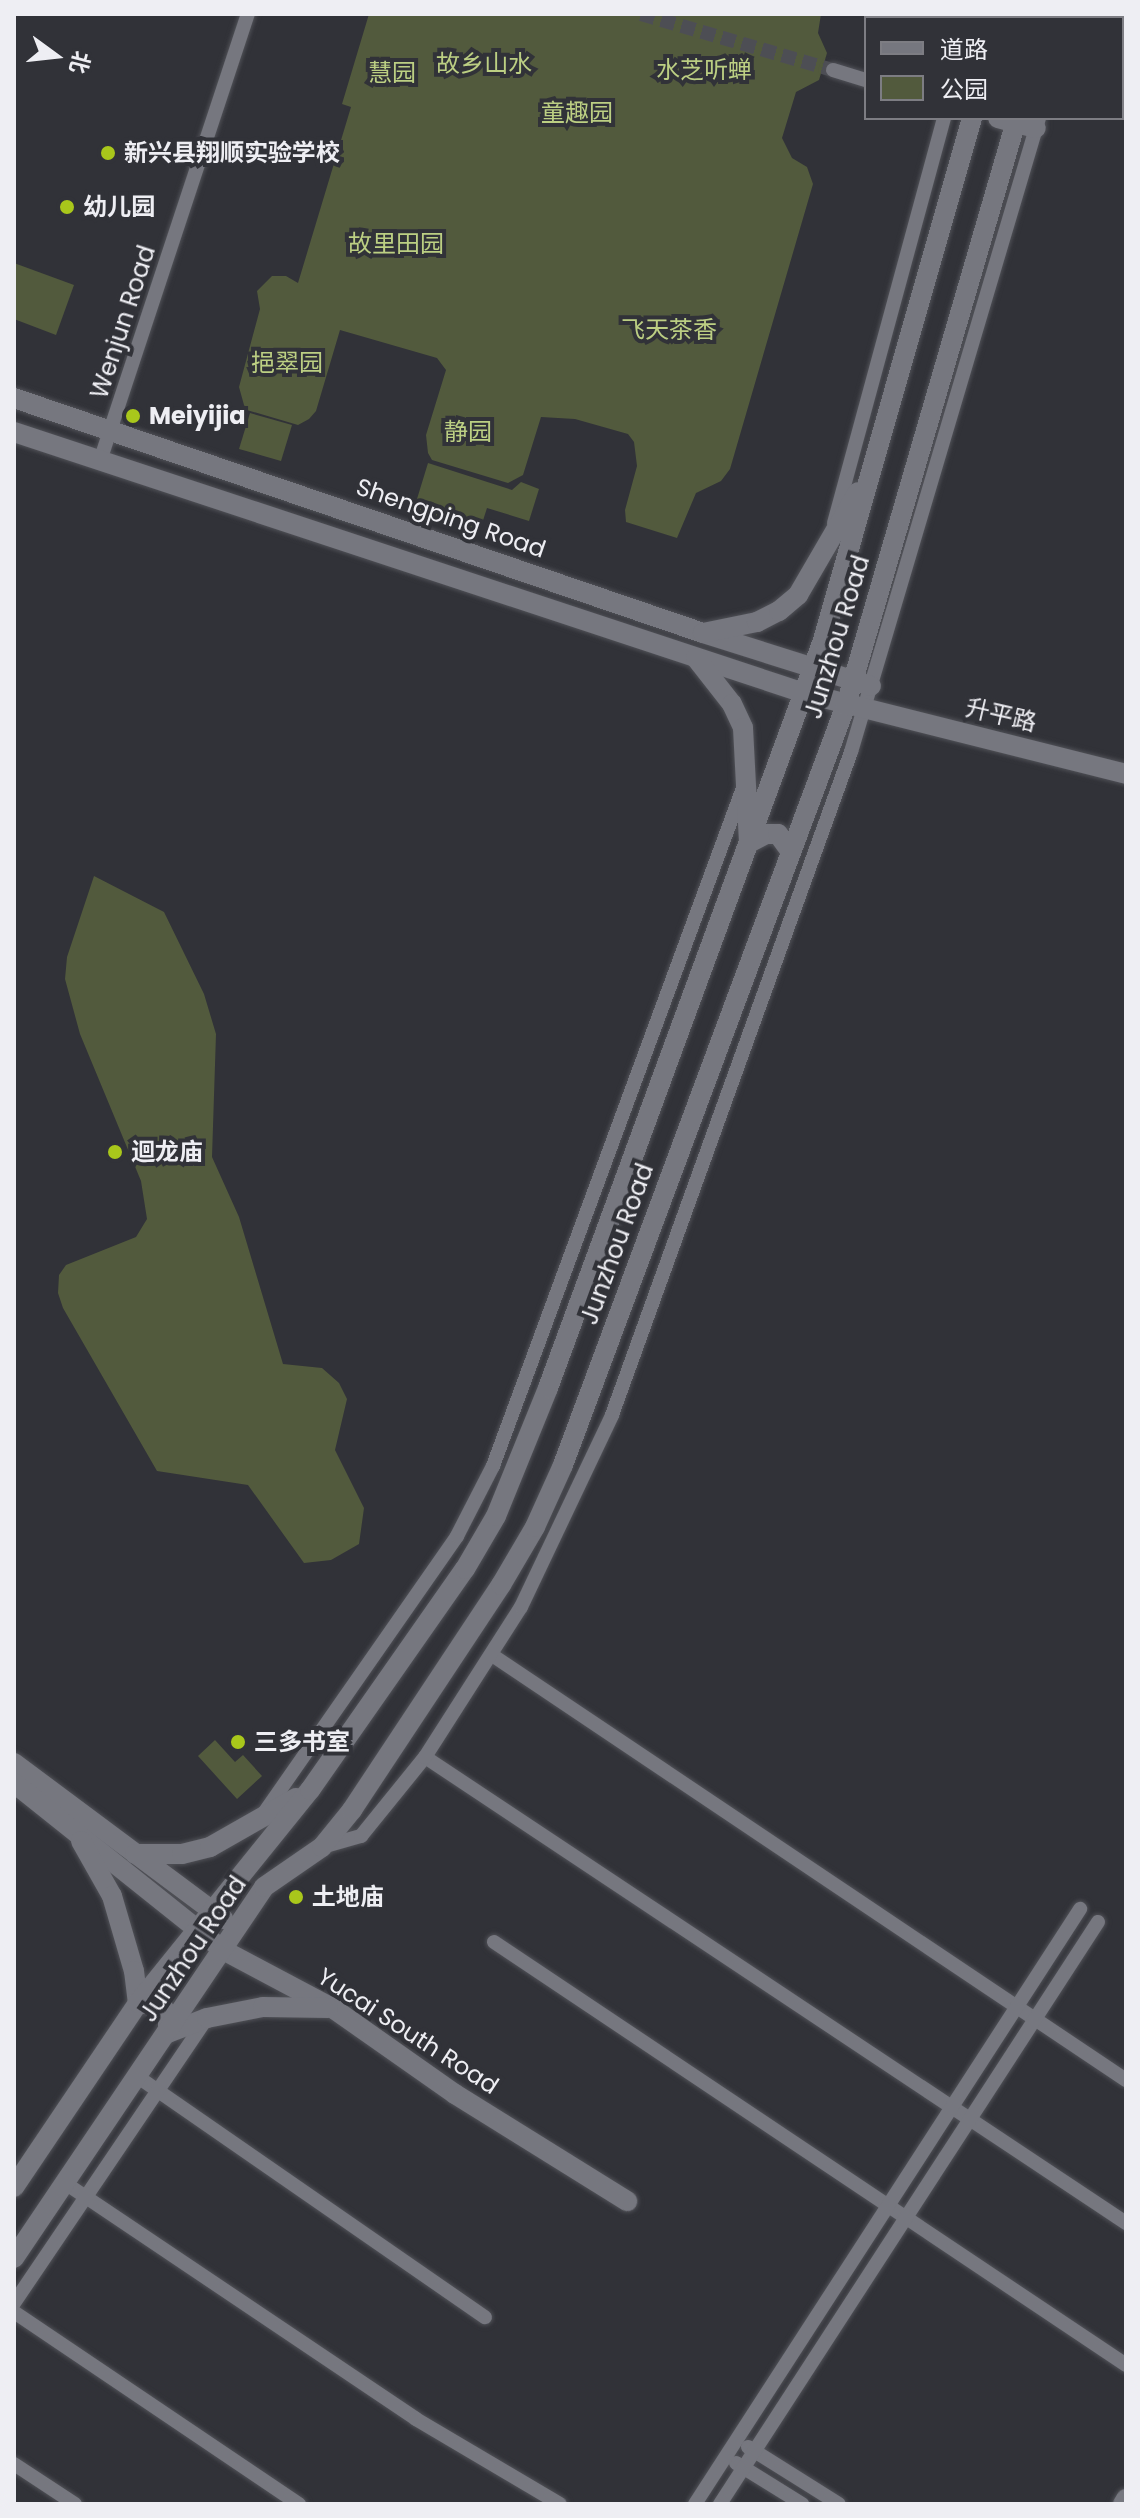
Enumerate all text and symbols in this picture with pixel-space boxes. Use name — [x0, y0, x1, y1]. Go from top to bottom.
north arrow — [16, 16, 96, 96]
legend — [864, 16, 1124, 120]
text: 道路 — [940, 33, 988, 66]
text: 北 — [62, 48, 97, 77]
park label: 故乡山水 — [436, 50, 532, 78]
park label: 水芝听蝉 — [656, 56, 752, 84]
park label: 慧园 — [368, 59, 416, 87]
text: 公园 — [940, 73, 988, 106]
park label: 童趣园 — [541, 99, 613, 127]
place label: 新兴县翔顺实验学校 — [124, 139, 340, 167]
marker: 新兴县翔顺实验学校 — [99, 144, 117, 162]
place label: 幼儿园 — [83, 193, 155, 221]
marker: 幼儿园 — [58, 198, 76, 216]
park label: 故里田园 — [348, 230, 444, 258]
street label: Wenjun Road — [85, 242, 161, 402]
park label: 飞天茶香 — [621, 316, 717, 344]
park label: 挹翠园 — [251, 349, 323, 377]
place label: Meiyijia — [149, 402, 246, 430]
marker: Meiyijia — [124, 407, 142, 425]
park label: 静园 — [444, 418, 492, 446]
street label: Shengping Road — [353, 472, 549, 564]
street label: Junzhou Road — [798, 552, 876, 722]
street label: 升平路 — [963, 693, 1039, 737]
place label: 迴龙庙 — [131, 1138, 203, 1166]
marker: 迴龙庙 — [106, 1143, 124, 1161]
street label: Junzhou Road — [575, 1160, 659, 1328]
place label: 三多书室 — [254, 1728, 350, 1756]
marker: 三多书室 — [229, 1733, 247, 1751]
street label: Junzhou Road — [134, 1871, 252, 2027]
place label: 土地庙 — [312, 1883, 384, 1911]
marker: 土地庙 — [287, 1888, 305, 1906]
street label: Yucai South Road — [312, 1962, 504, 2100]

